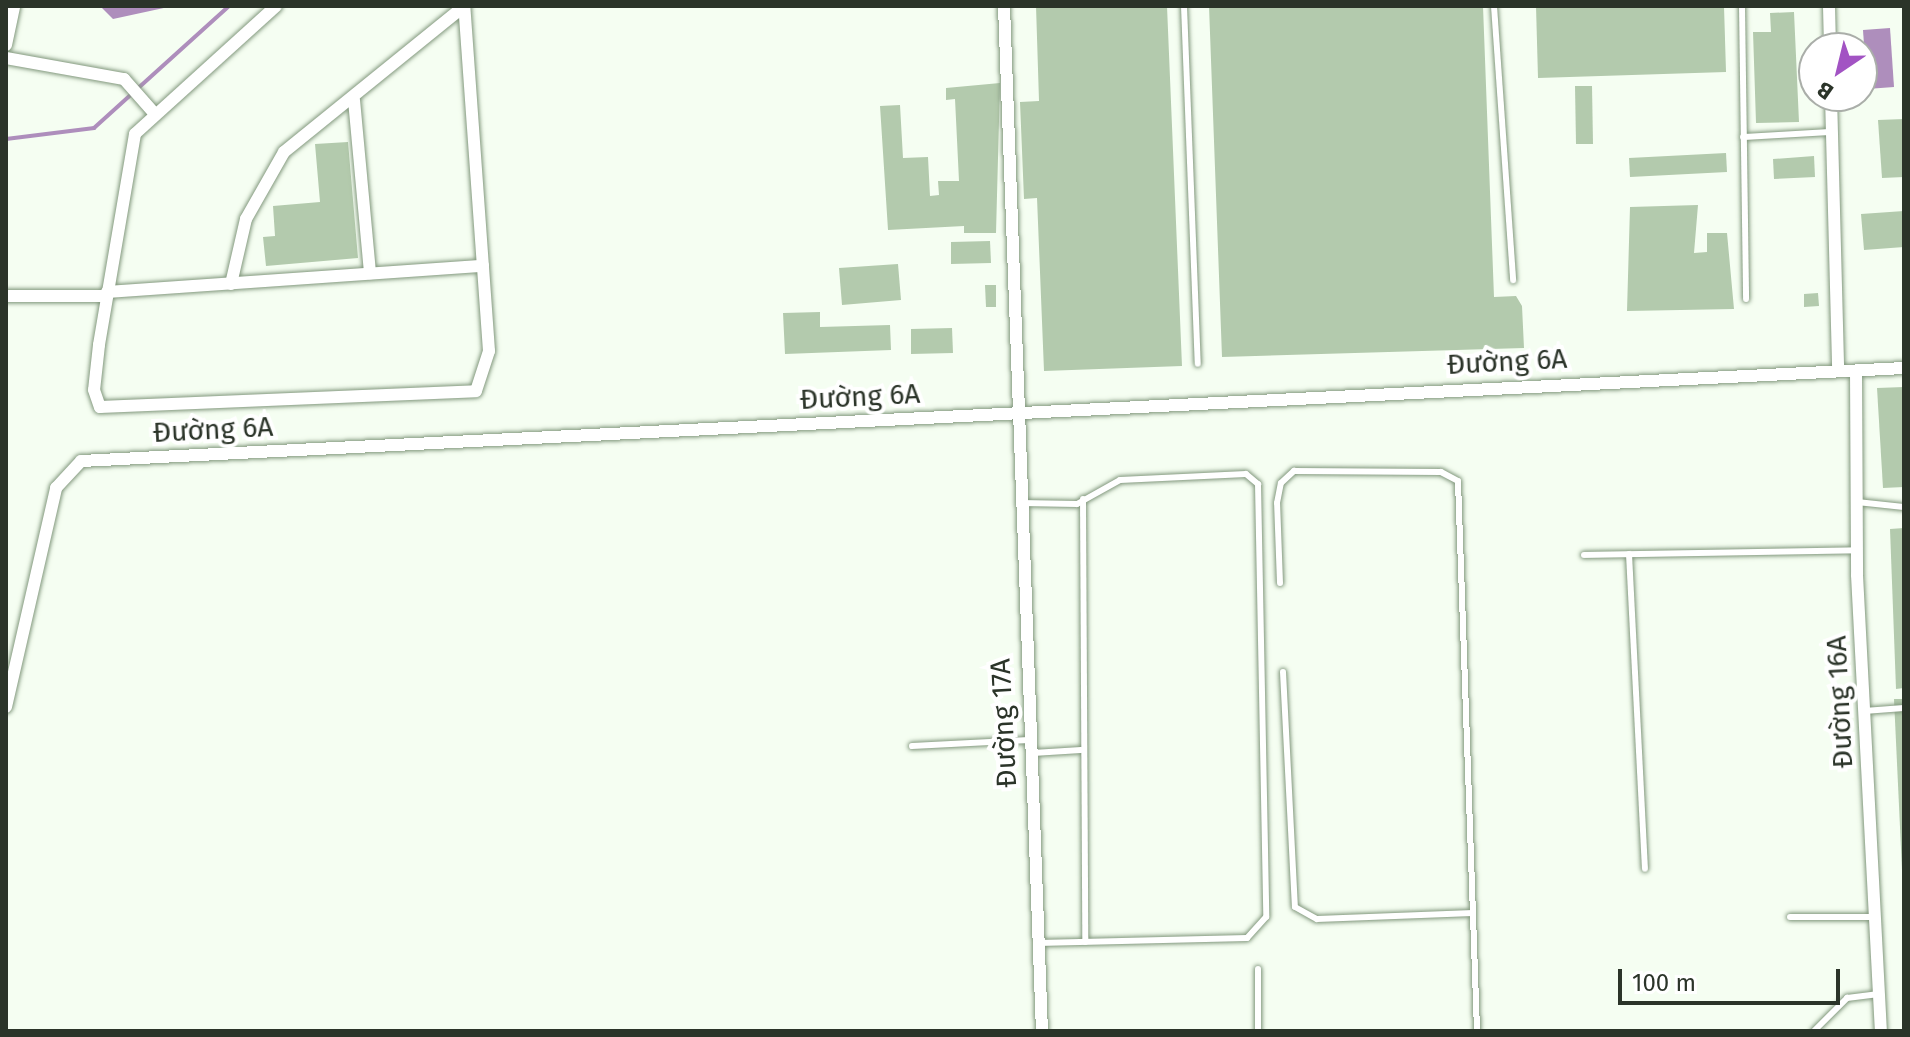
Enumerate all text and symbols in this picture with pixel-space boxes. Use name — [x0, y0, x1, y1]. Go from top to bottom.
north arrow — [1798, 32, 1878, 112]
text: B — [1812, 75, 1838, 105]
street label: Đường 6A — [1446, 342, 1568, 382]
street label: Đường 6A — [799, 377, 921, 417]
street label: Đường 6A — [152, 410, 274, 450]
street label: Đường 16A — [1820, 635, 1860, 769]
street label: Đường 17A — [984, 657, 1024, 789]
scale bar — [1622, 953, 1844, 1003]
text: 100 m — [1632, 969, 1696, 997]

